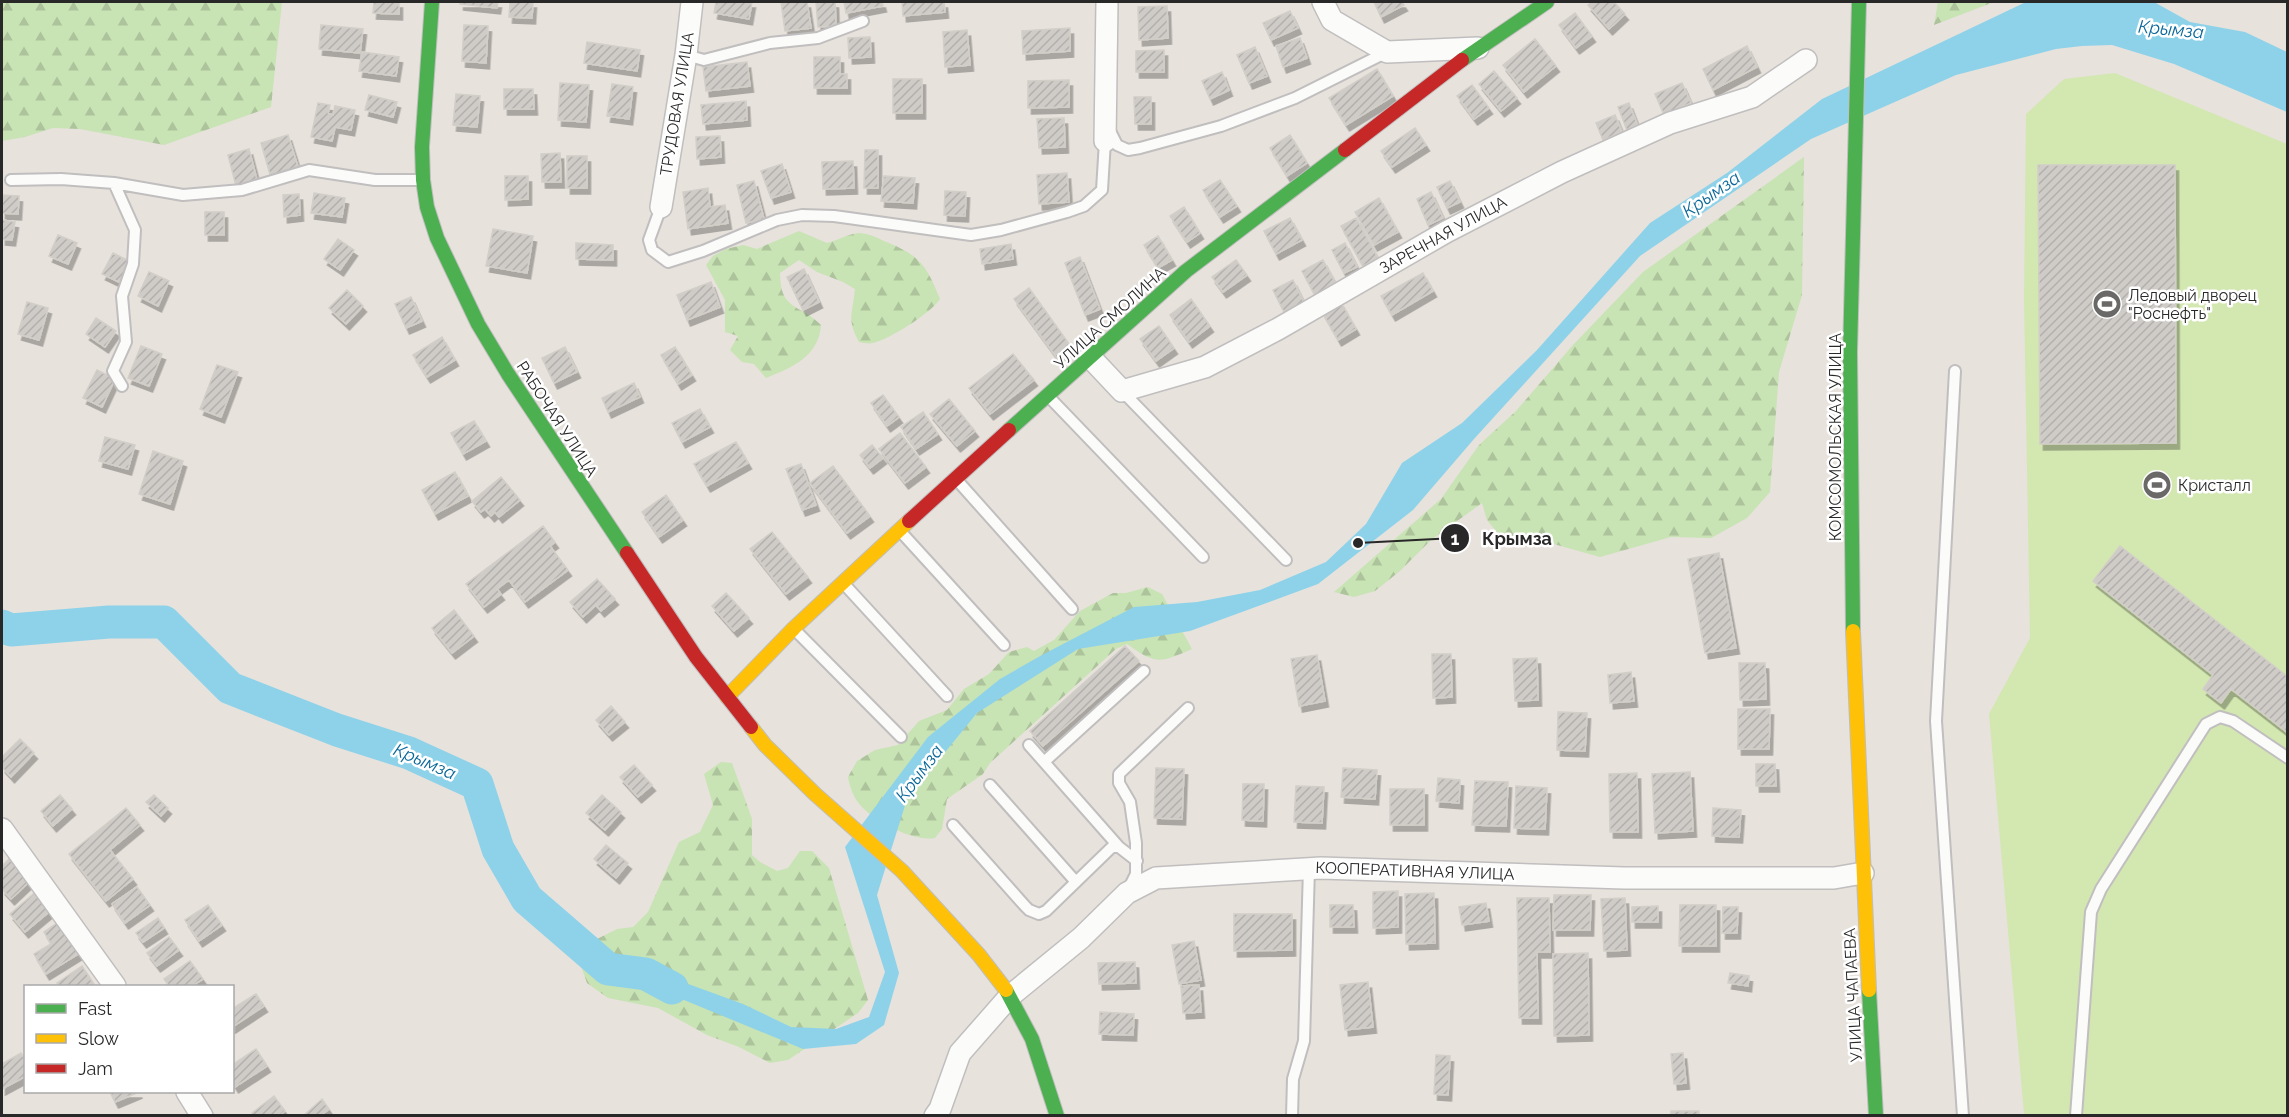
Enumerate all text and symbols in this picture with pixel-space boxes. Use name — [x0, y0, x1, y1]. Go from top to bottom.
water label: Крымза — [2137, 16, 2205, 42]
street label: ТРУДОВАЯ УЛИЦА — [656, 31, 698, 177]
water label: Крымза — [1678, 166, 1744, 221]
street label: ЗАРЕЧНАЯ УЛИЦА — [1376, 192, 1510, 278]
street label: УЛИЦА СМОЛИНА — [1050, 263, 1170, 373]
place label: Ледовый дворец "Роснефть" — [2128, 286, 2257, 323]
sports icon: Ледовый дворец "Роснефть" — [2091, 288, 2123, 320]
street label: КОМСОМОЛЬСКАЯ УЛИЦА — [1826, 333, 1845, 541]
street label: РАБОЧАЯ УЛИЦА — [513, 358, 602, 481]
sports icon: Кристалл — [2141, 469, 2173, 501]
place label: Кристалл — [2178, 476, 2251, 495]
callout: Крымза — [1440, 520, 1564, 556]
text: 1 — [1451, 528, 1460, 549]
text: Крымза — [1482, 528, 1552, 549]
water label: Крымза — [391, 738, 460, 784]
water label: Крымза — [891, 740, 947, 806]
street label: КООПЕРАТИВНАЯ УЛИЦА — [1315, 858, 1515, 884]
street label: УЛИЦА ЧАПАЕВА — [1840, 927, 1866, 1062]
legend — [24, 985, 234, 1093]
text: Fast — [78, 998, 112, 1019]
text: Slow — [78, 1028, 119, 1049]
text: Jam — [78, 1058, 113, 1079]

